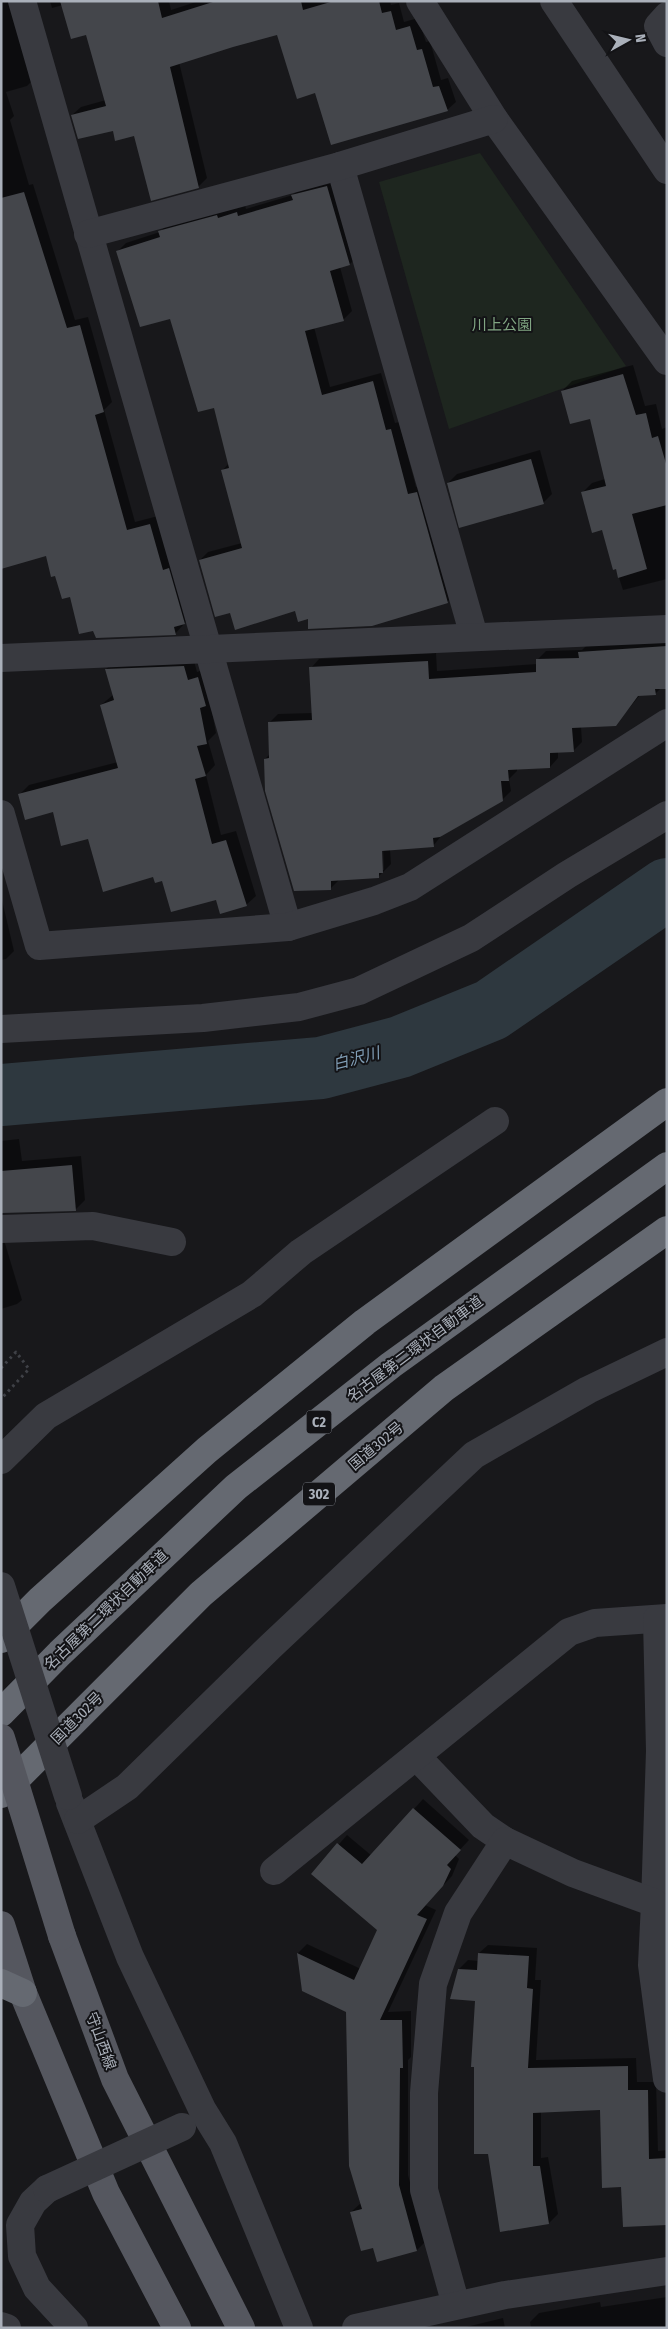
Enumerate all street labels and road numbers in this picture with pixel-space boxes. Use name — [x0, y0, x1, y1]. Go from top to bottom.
street label: 名古屋第二環状自動車道 — [344, 1292, 486, 1406]
road number: C2 — [306, 1410, 332, 1434]
street label: 国道302号 — [345, 1418, 407, 1474]
road number: 302 — [303, 1482, 335, 1506]
street label: 名古屋第二環状自動車道 — [40, 1546, 172, 1674]
street label: 国道302号 — [47, 1688, 107, 1748]
street label: 守山西線 — [82, 2010, 120, 2072]

